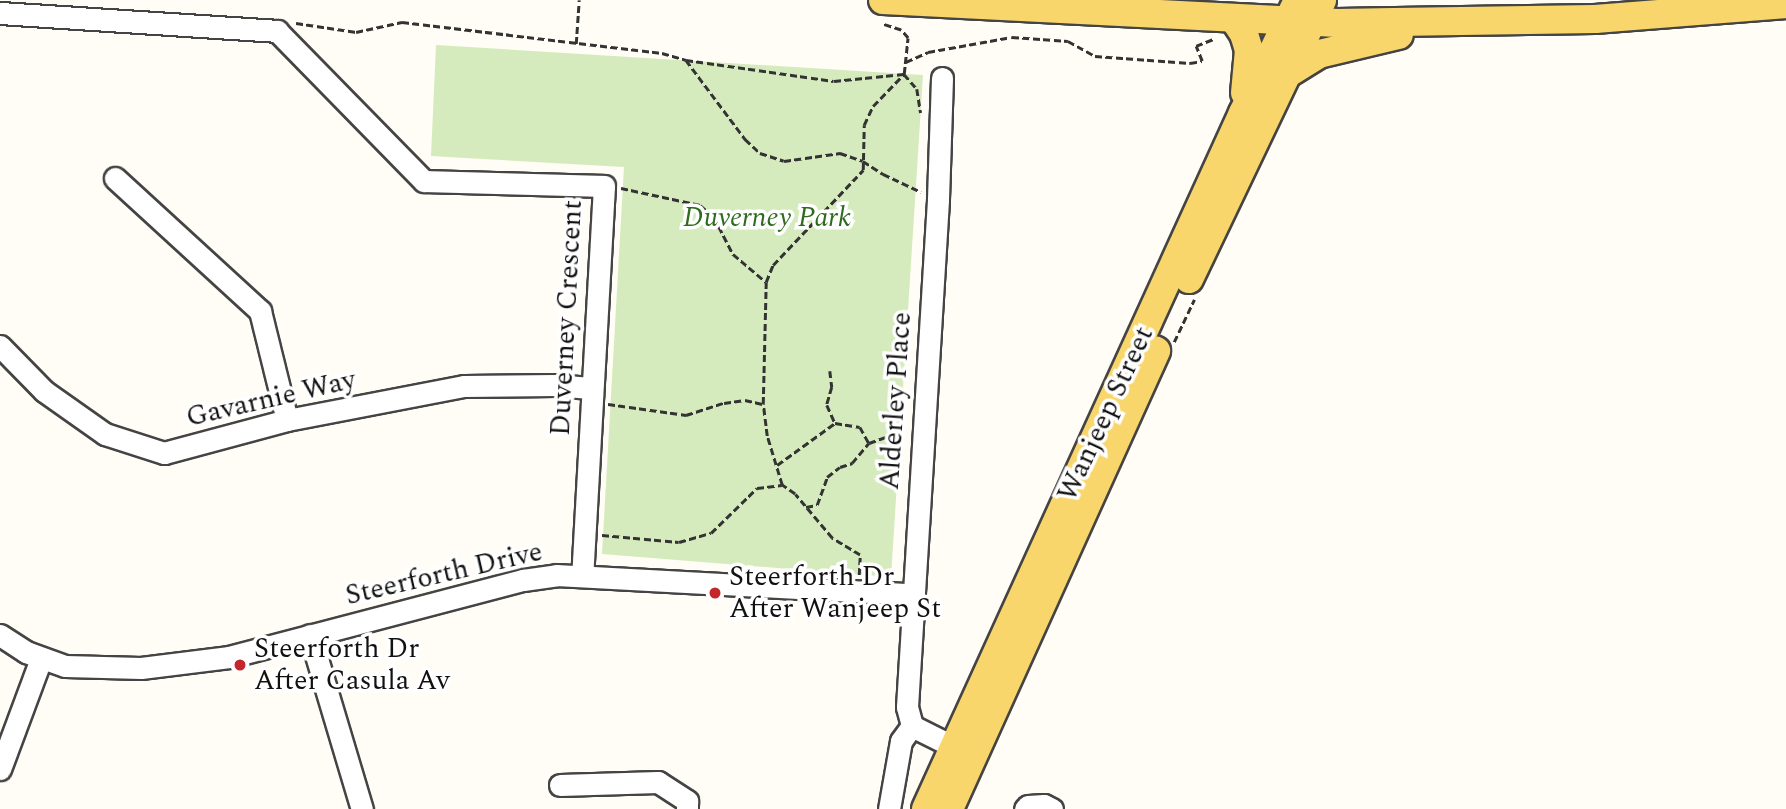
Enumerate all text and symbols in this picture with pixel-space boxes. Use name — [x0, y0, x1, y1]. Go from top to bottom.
street label: Duverney Crescent — [544, 199, 590, 437]
park label: Duverney Park — [683, 201, 851, 235]
street label: Alderley Place — [873, 311, 919, 491]
street label: Wanjeep Street — [1051, 321, 1161, 507]
street label: Gavarnie Way — [183, 363, 359, 435]
street label: Steerforth Drive — [342, 535, 546, 613]
place label: Steerforth Dr After Wanjeep St — [729, 560, 941, 626]
marker: Steerforth Dr After Wanjeep St — [707, 585, 723, 601]
place label: Steerforth Dr After Casula Av — [254, 632, 450, 698]
marker: Steerforth Dr After Casula Av — [232, 657, 248, 673]

